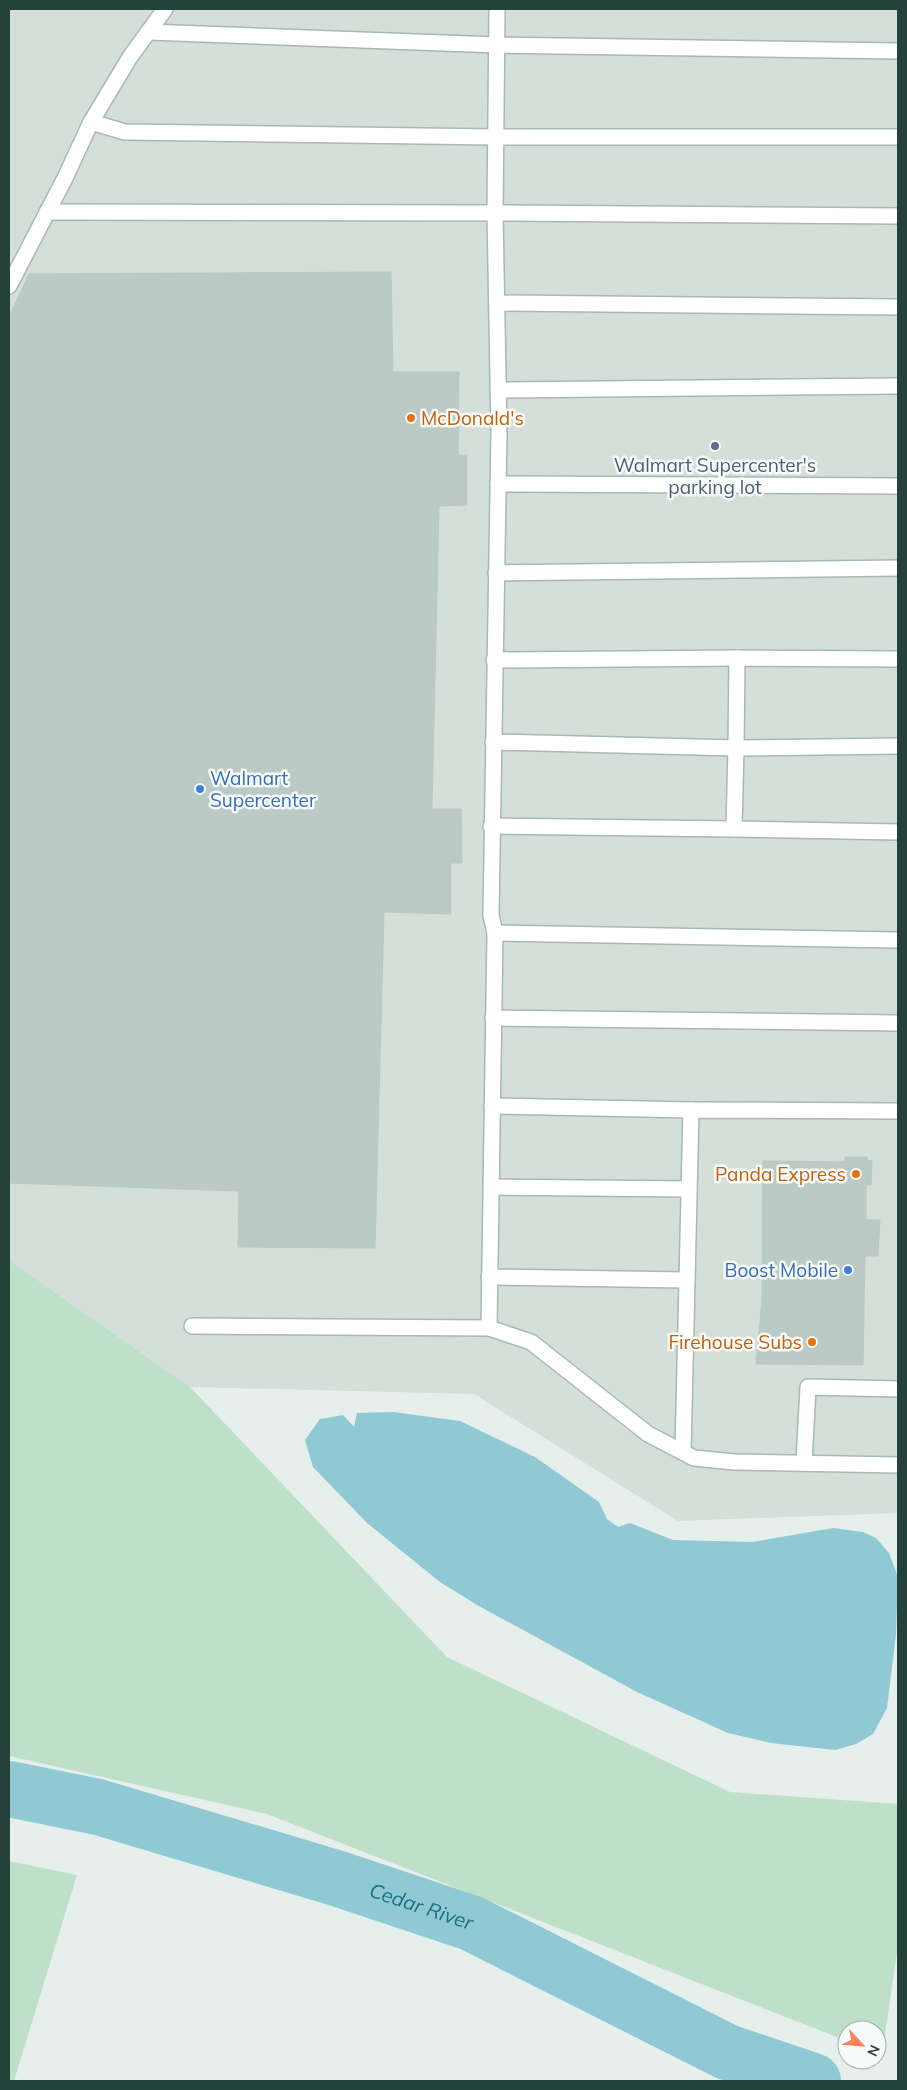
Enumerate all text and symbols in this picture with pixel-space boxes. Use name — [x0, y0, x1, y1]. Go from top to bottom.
place label: McDonald's — [421, 406, 524, 430]
marker: McDonald's — [405, 412, 417, 424]
marker: Walmart Supercenter's parking lot — [709, 440, 721, 452]
place label: Walmart Supercenter's parking lot — [614, 453, 816, 499]
place label: Walmart Supercenter — [210, 766, 316, 812]
marker: Walmart Supercenter — [194, 783, 206, 795]
place label: Panda Express — [715, 1162, 846, 1186]
marker: Panda Express — [850, 1168, 862, 1180]
place label: Boost Mobile — [725, 1258, 838, 1282]
marker: Boost Mobile — [842, 1264, 854, 1276]
place label: Firehouse Subs — [668, 1330, 802, 1354]
marker: Firehouse Subs — [806, 1336, 818, 1348]
water label: Cedar River — [366, 1877, 477, 1935]
north arrow — [837, 2020, 887, 2070]
text: N — [863, 2042, 884, 2059]

